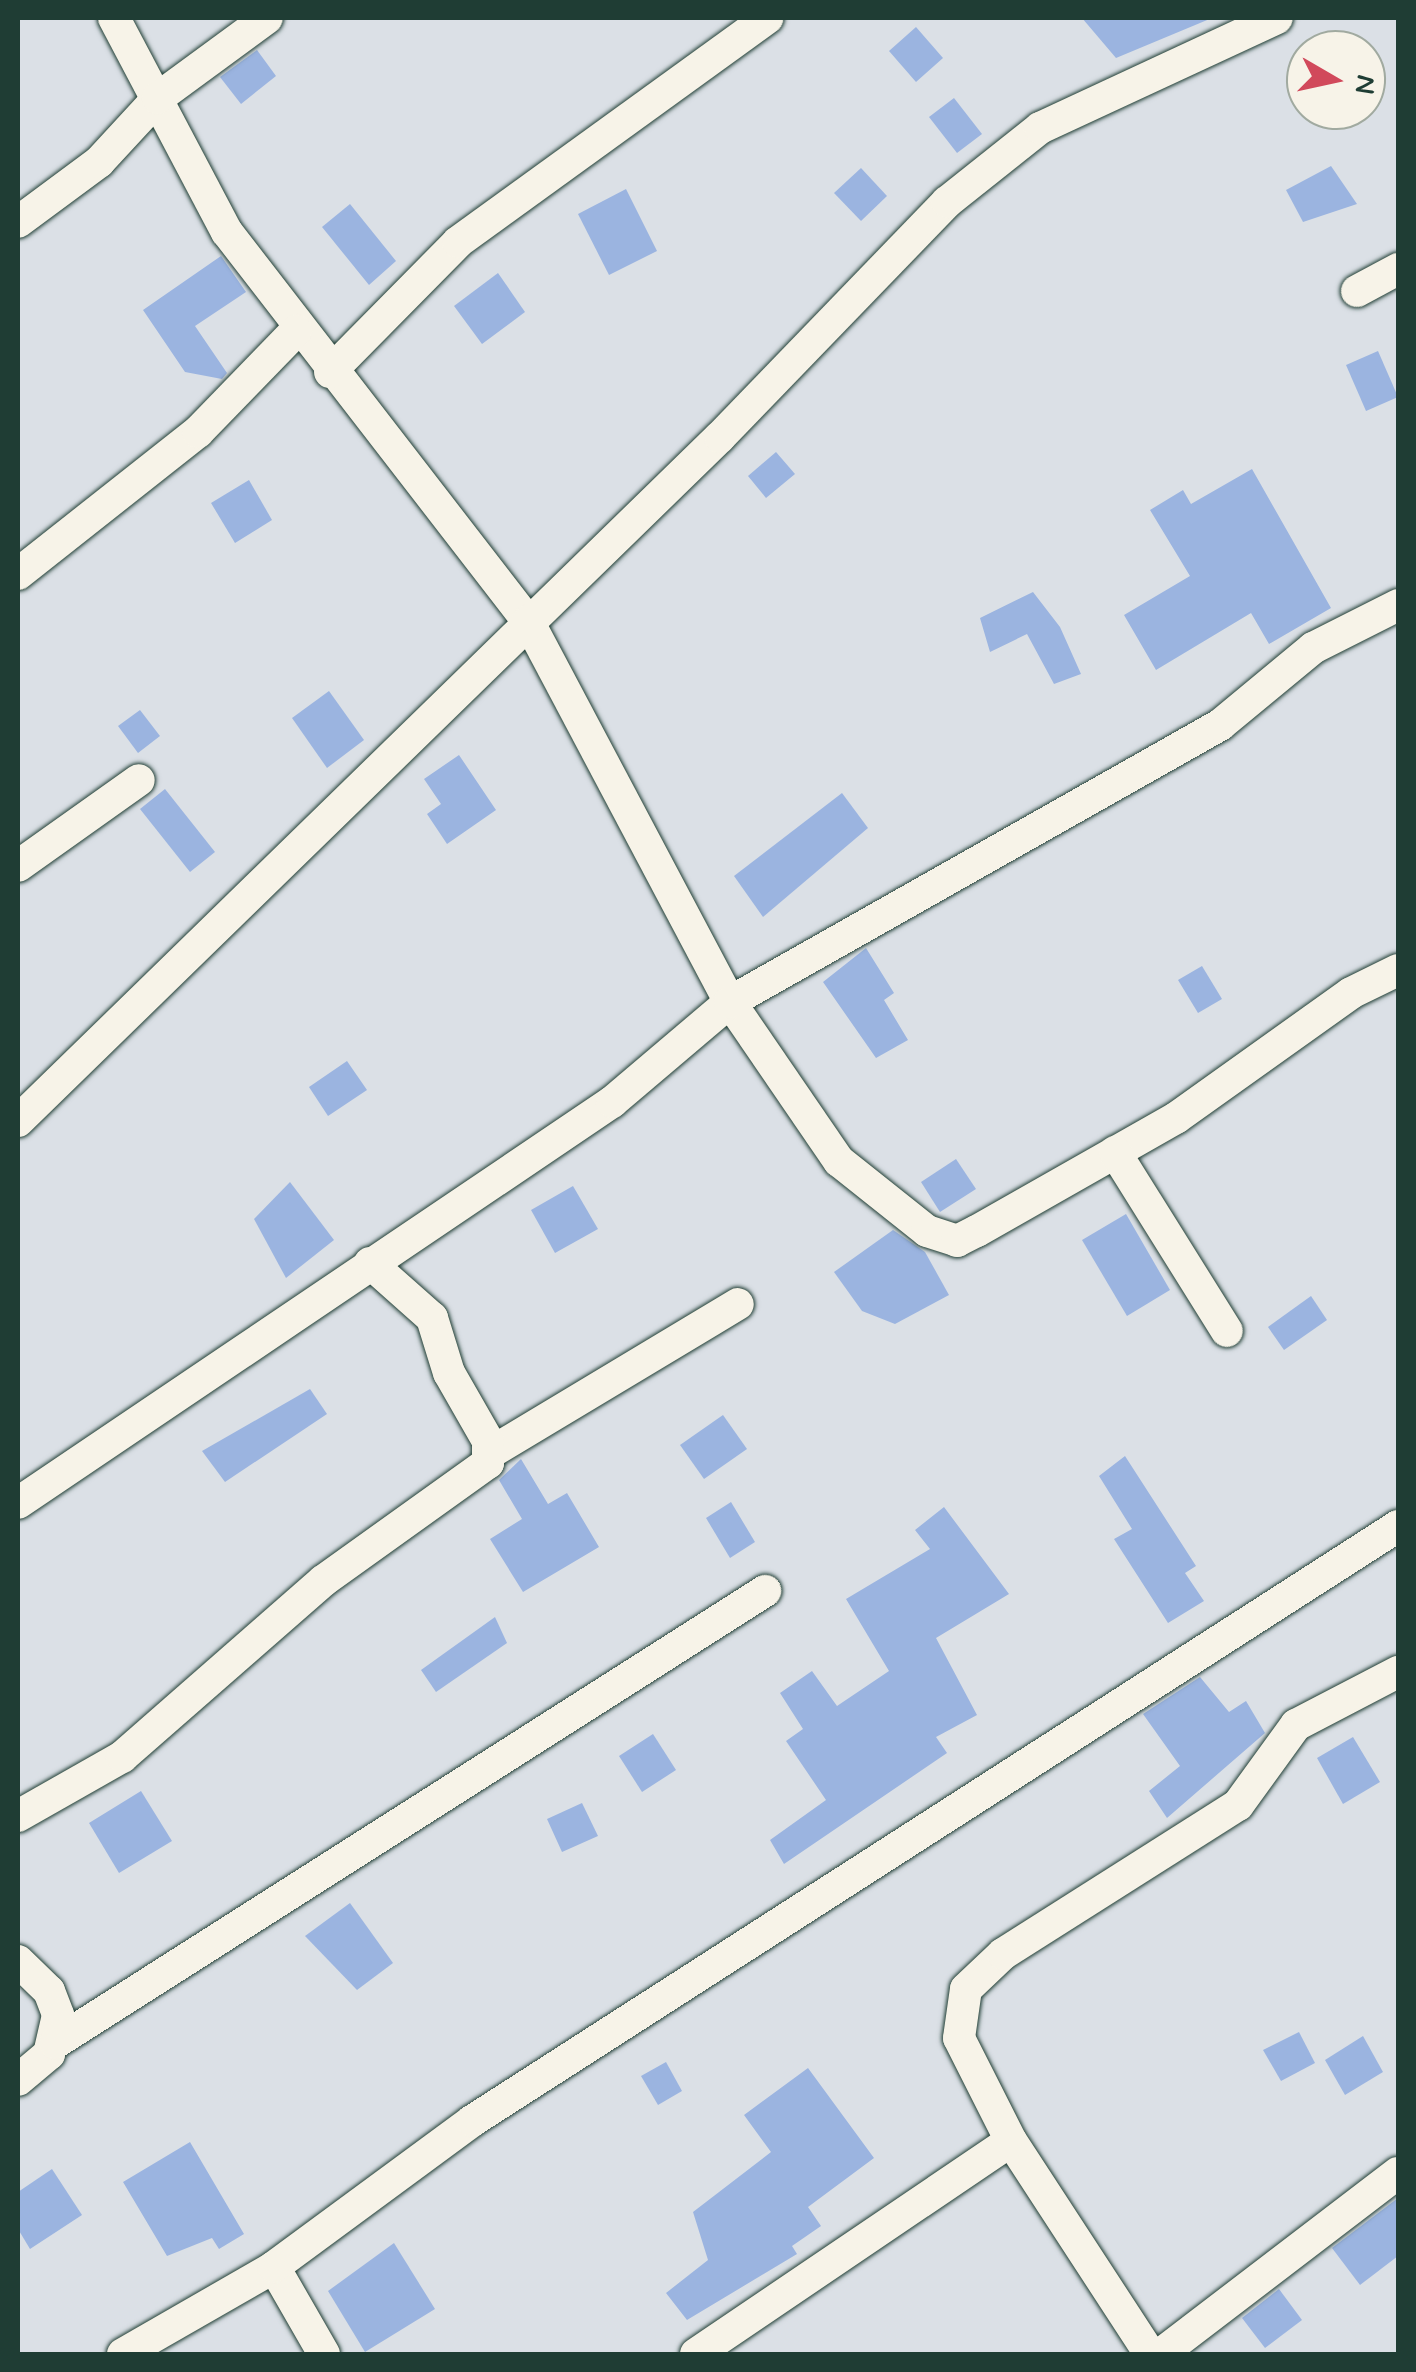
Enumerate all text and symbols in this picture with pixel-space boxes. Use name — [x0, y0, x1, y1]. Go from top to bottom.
north arrow — [1286, 30, 1386, 130]
text: N — [1344, 72, 1384, 97]

